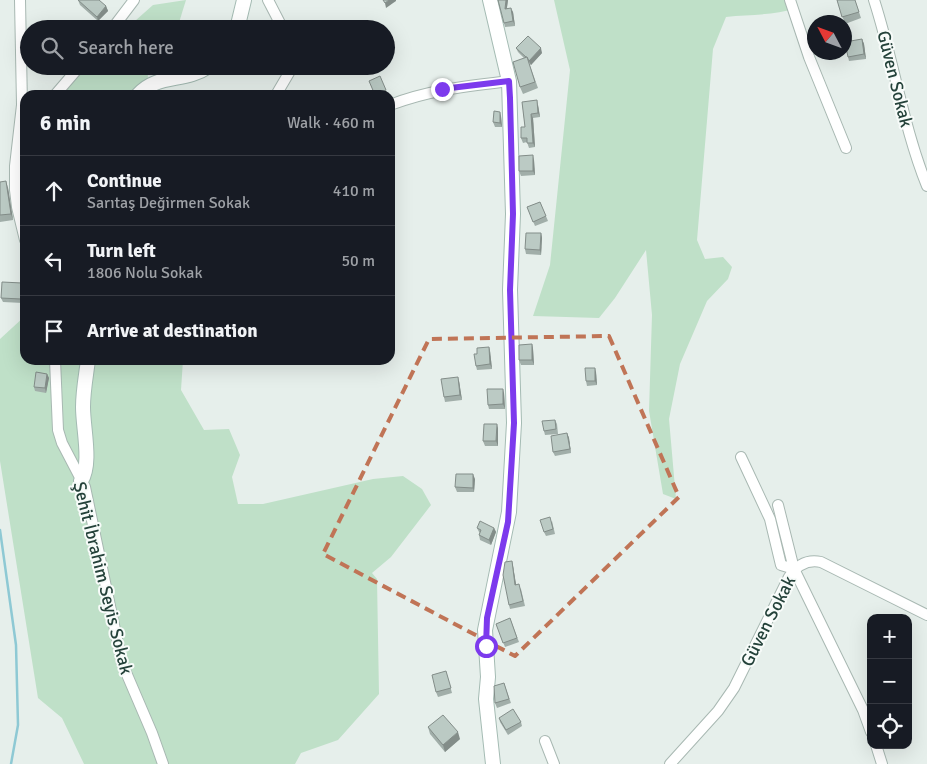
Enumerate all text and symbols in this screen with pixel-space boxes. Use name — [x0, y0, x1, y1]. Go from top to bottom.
north arrow — [807, 15, 852, 60]
search box — [20, 20, 395, 75]
street label: Güven Sokak — [872, 28, 918, 130]
icon: search — [38, 34, 66, 62]
text: Search here — [78, 36, 174, 60]
route end — [431, 78, 454, 101]
text: 6 min — [40, 110, 91, 136]
text: Walk · 460 m — [287, 113, 375, 133]
text: Continue — [87, 169, 162, 193]
icon: ahead — [40, 177, 68, 205]
text: 410 m — [333, 181, 375, 201]
text: Sarıtaş Değirmen Sokak — [87, 193, 250, 213]
text: Turn left — [87, 239, 156, 263]
icon: left — [40, 247, 68, 275]
text: 50 m — [341, 251, 375, 271]
text: 1806 Nolu Sokak — [87, 263, 202, 283]
icon: arrive — [40, 317, 68, 345]
text: Arrive at destination — [87, 319, 258, 343]
street label: Şehit İbrahim Seyis Sokak — [68, 479, 138, 677]
street label: Güven Sokak — [736, 572, 800, 670]
map controls — [867, 614, 912, 749]
button: + — [867, 614, 912, 659]
route start — [475, 635, 498, 658]
button: − — [867, 659, 912, 704]
button: locate — [867, 704, 912, 749]

